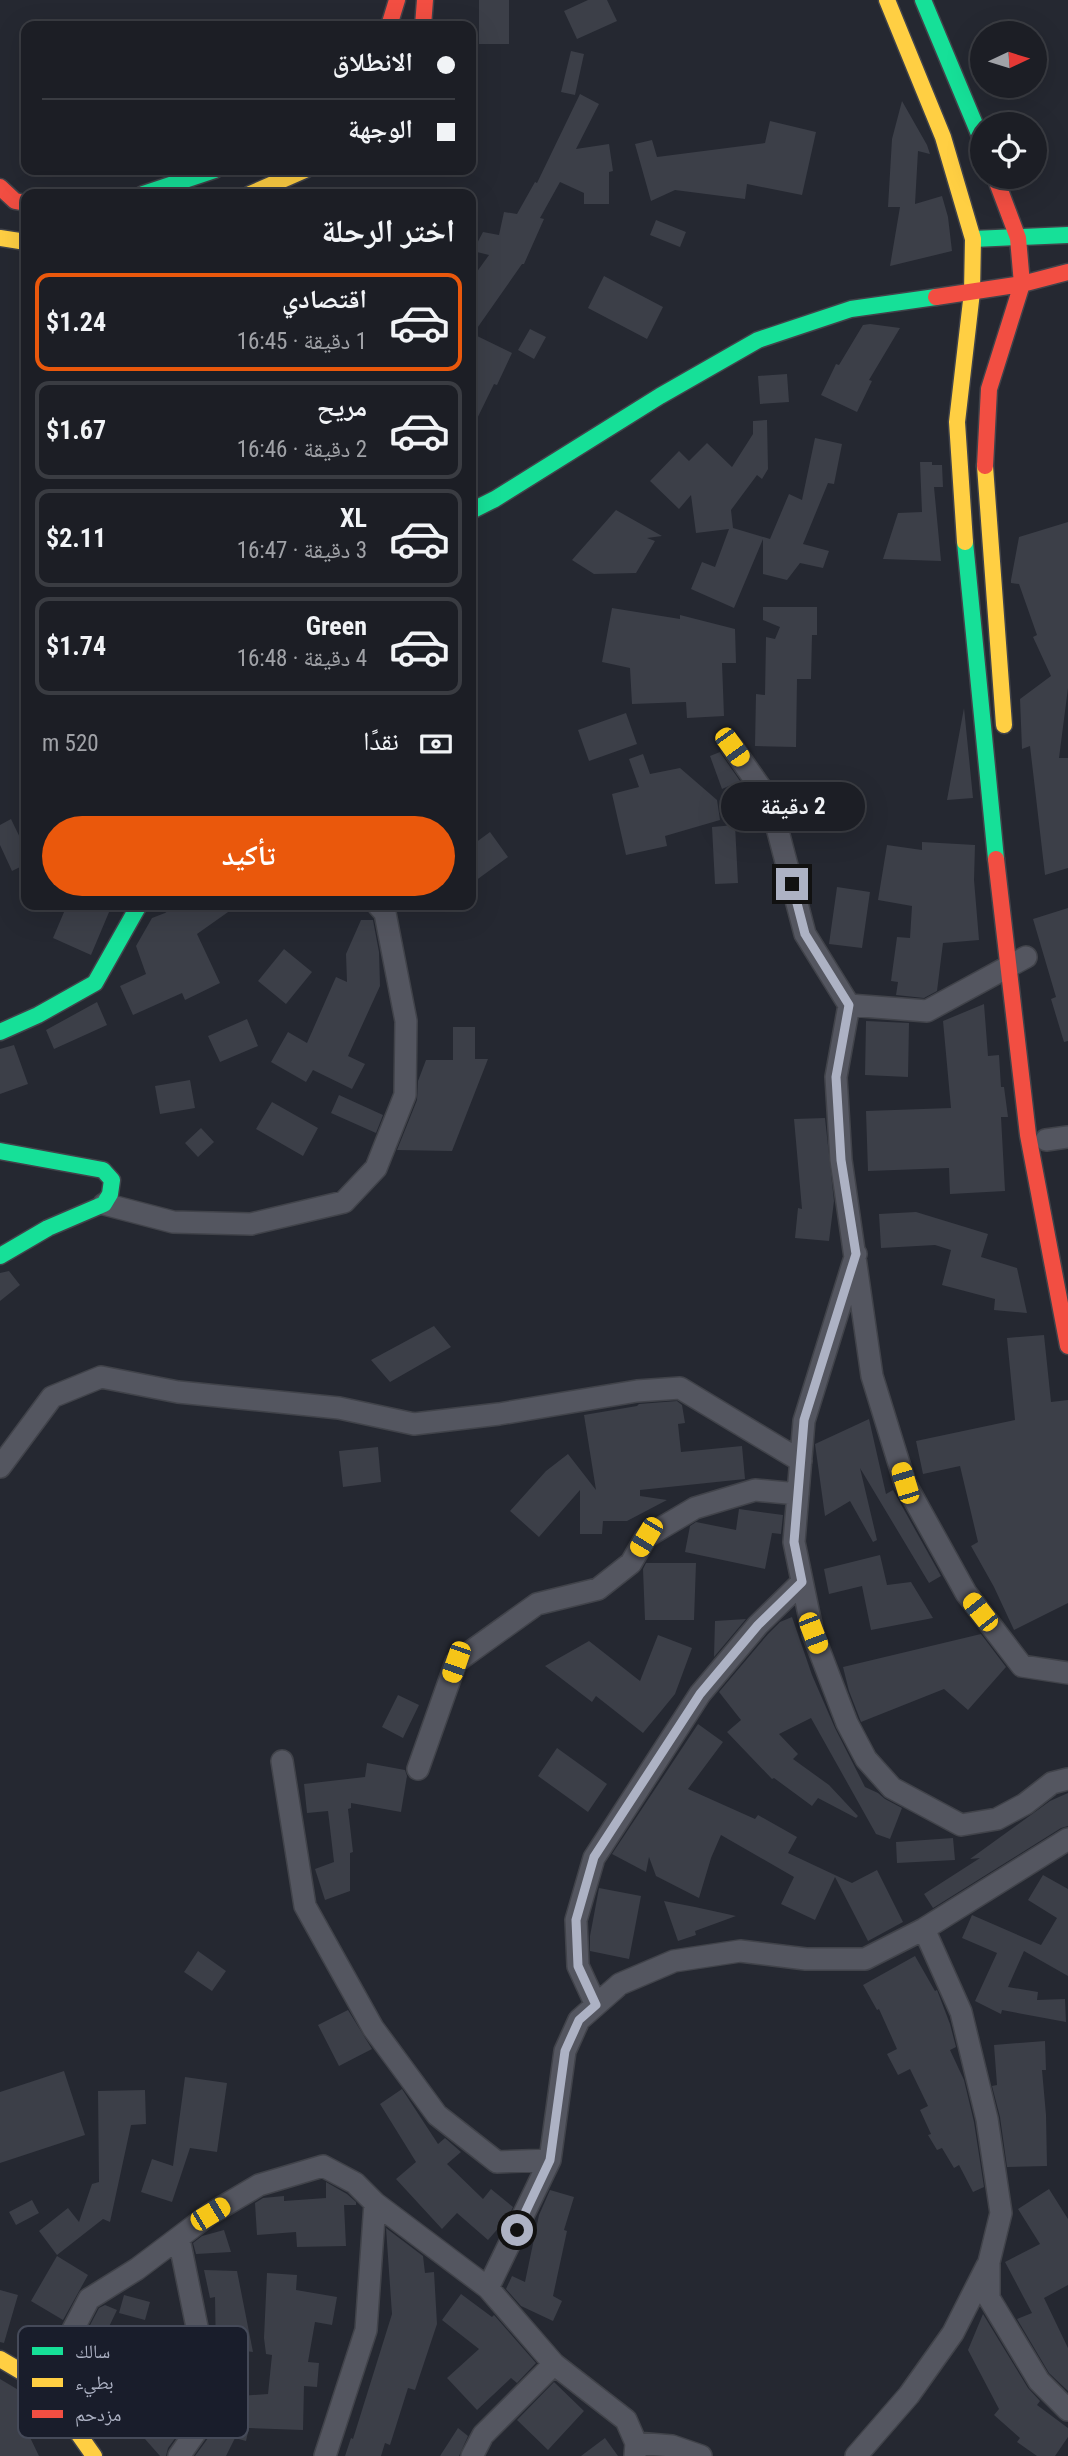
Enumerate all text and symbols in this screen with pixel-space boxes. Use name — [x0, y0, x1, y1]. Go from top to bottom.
north arrow — [970, 21, 1046, 98]
map controls — [970, 21, 1047, 189]
text: الانطلاق — [333, 47, 413, 77]
button: locate — [970, 112, 1047, 189]
text: الوجهة — [348, 114, 413, 144]
text: اختر الرحلة — [321, 212, 455, 250]
text: اقتصادي — [282, 284, 367, 314]
icon: car — [388, 291, 451, 354]
text: $1.24 — [46, 307, 106, 337]
text: 1 دقيقة · 16:45 — [237, 328, 367, 355]
text: مريح — [317, 392, 367, 422]
icon: car — [388, 399, 451, 462]
text: $1.67 — [46, 415, 106, 445]
text: 2 دقيقة · 16:46 — [237, 436, 367, 463]
text: XL — [340, 503, 367, 533]
icon: car — [388, 507, 451, 570]
text: $2.11 — [46, 523, 106, 553]
text: 3 دقيقة · 16:47 — [237, 537, 367, 564]
text: Green — [306, 611, 367, 641]
icon: car — [388, 615, 451, 678]
text: $1.74 — [46, 631, 106, 661]
text: 4 دقيقة · 16:48 — [237, 645, 367, 672]
car — [712, 724, 753, 770]
icon: cash — [417, 725, 455, 763]
text: نقدًا — [363, 726, 399, 756]
text: 520 m — [42, 730, 99, 757]
callout: 2 دقيقة — [720, 782, 864, 832]
text: 2 دقيقة — [760, 793, 826, 820]
button: تأكيد — [42, 816, 455, 896]
route end — [776, 868, 808, 900]
car — [889, 1460, 922, 1506]
car — [627, 1514, 666, 1560]
car — [959, 1589, 1002, 1635]
car — [796, 1610, 831, 1656]
car — [440, 1639, 473, 1685]
car — [187, 2194, 234, 2234]
route start — [501, 2214, 533, 2246]
legend — [18, 2326, 248, 2438]
text: سالك — [75, 2340, 110, 2363]
text: بطيء — [75, 2371, 114, 2398]
text: مزدحم — [75, 2403, 121, 2427]

